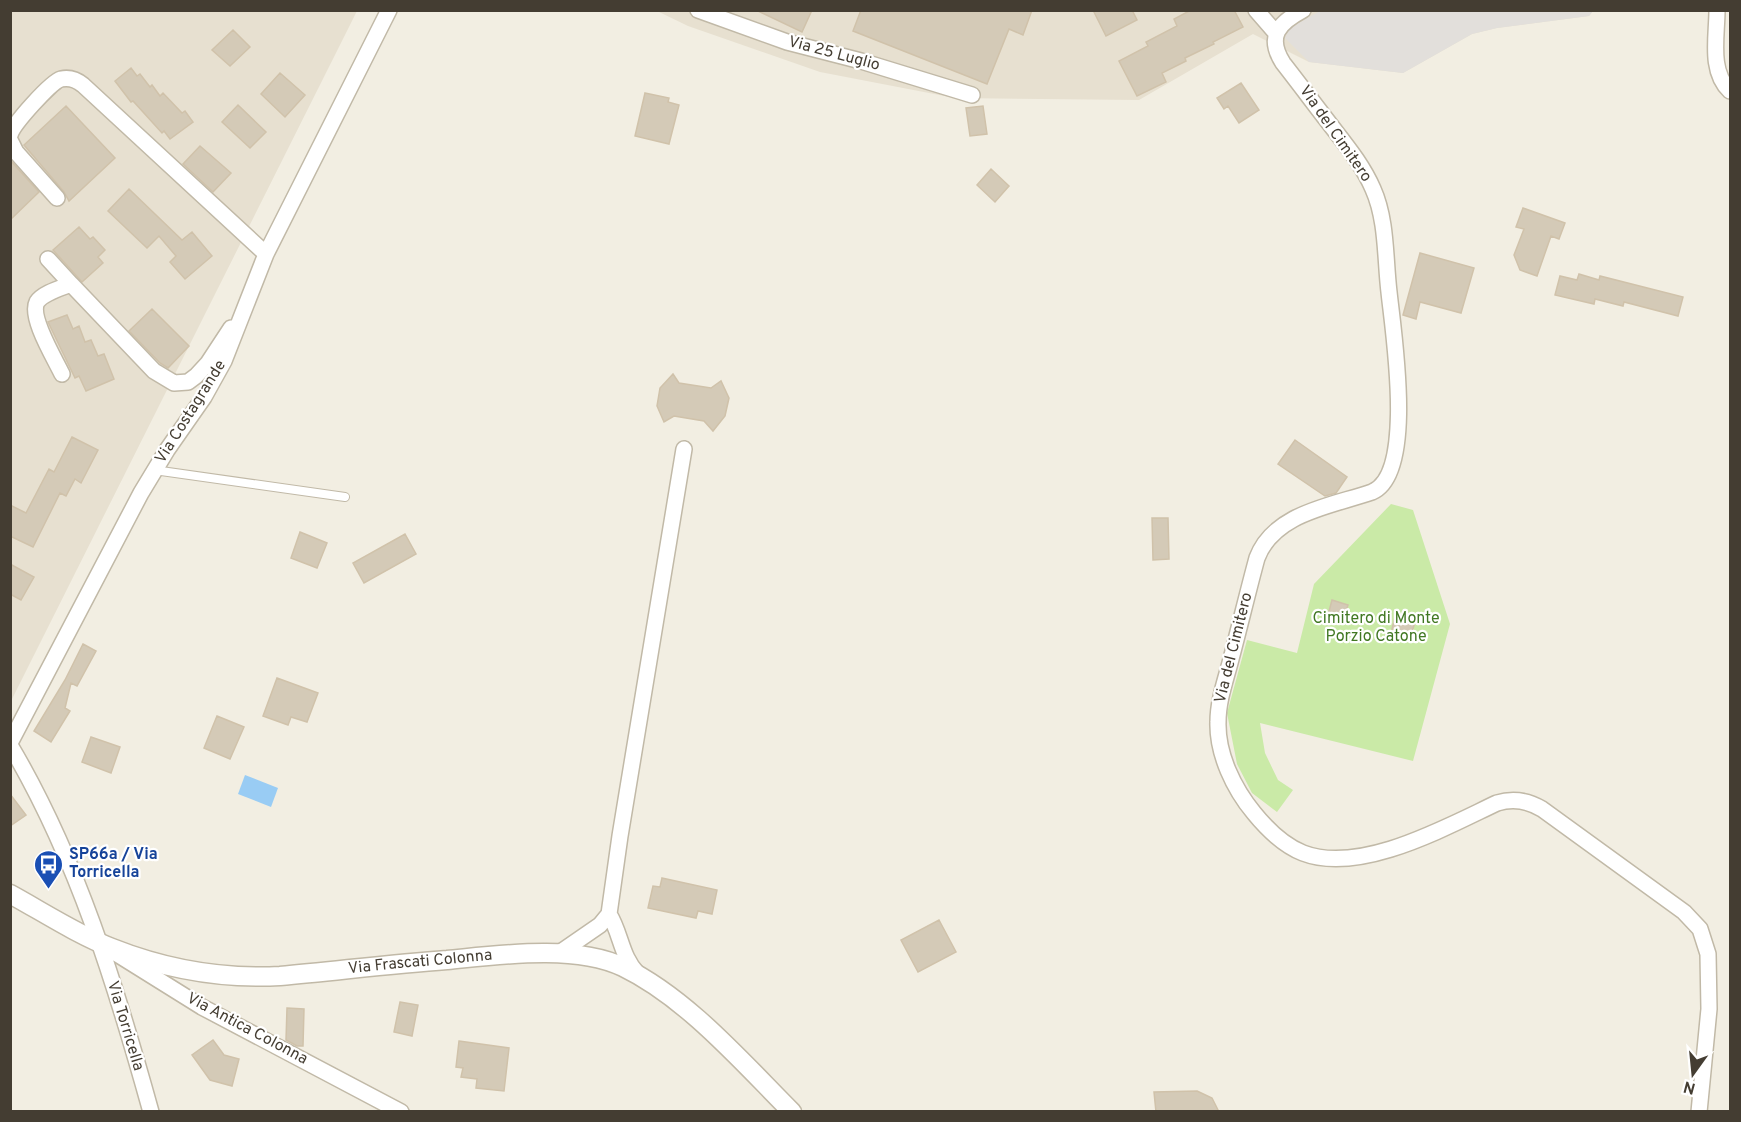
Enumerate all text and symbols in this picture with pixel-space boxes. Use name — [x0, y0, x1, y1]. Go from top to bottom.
street label: Via 25 Luglio — [786, 32, 882, 76]
street label: Via del Cimitero — [1294, 82, 1376, 186]
street label: Via Costagrande — [151, 357, 231, 467]
street label: Via del Cimitero — [1211, 590, 1257, 706]
park label: Cimitero di Monte Porzio Catone — [1312, 609, 1440, 647]
place label: SP66a / Via Torricella — [69, 845, 158, 883]
bus stop icon: SP66a / Via Torricella — [32, 848, 64, 890]
street label: Via Frascati Colonna — [347, 946, 493, 979]
street label: Via Torricella — [102, 979, 148, 1073]
street label: Via Antica Colonna — [183, 989, 311, 1069]
north arrow — [1663, 1044, 1723, 1104]
text: N — [1681, 1075, 1698, 1098]

